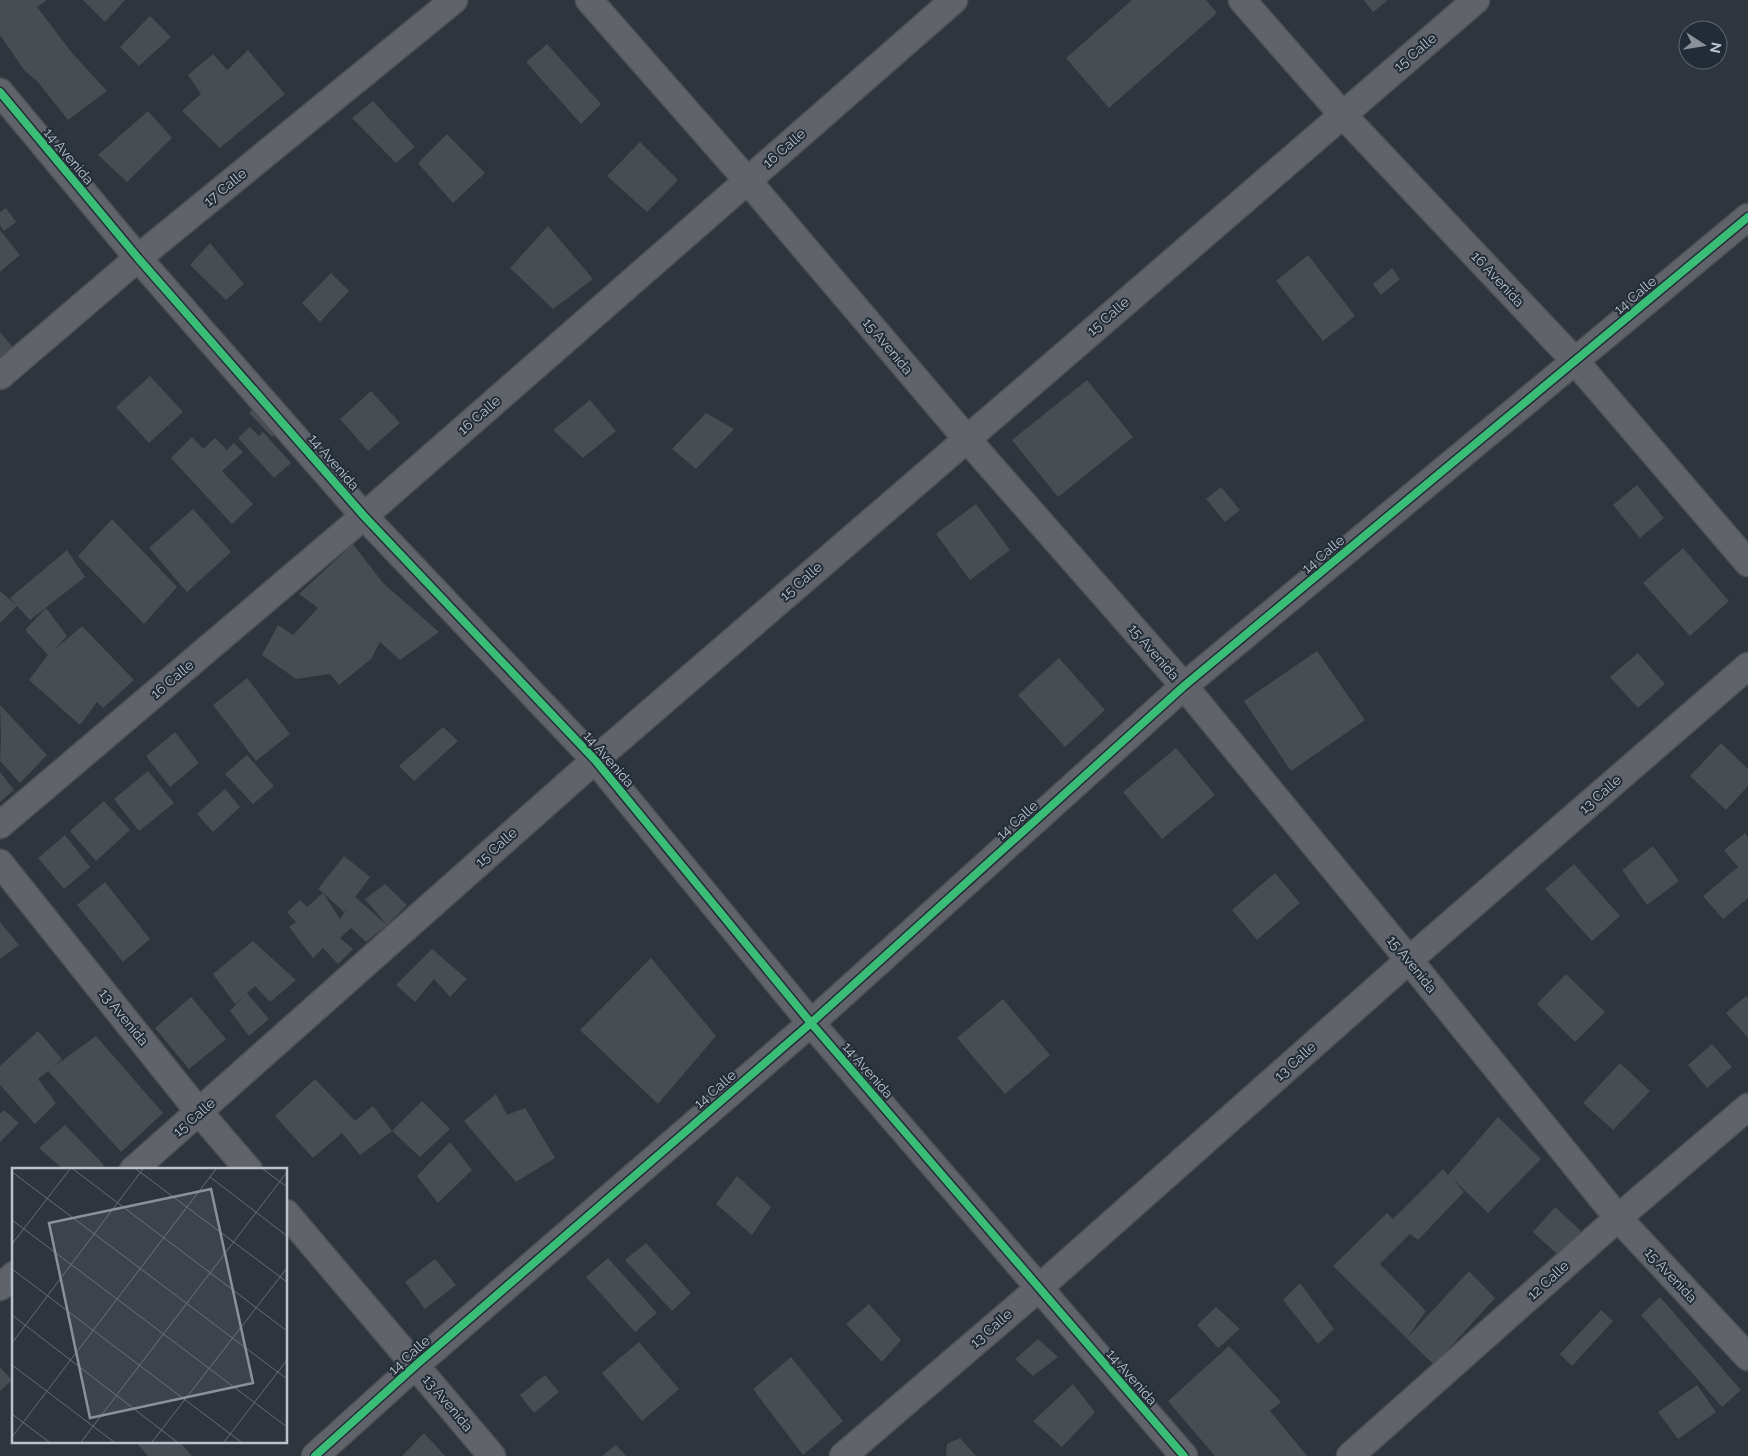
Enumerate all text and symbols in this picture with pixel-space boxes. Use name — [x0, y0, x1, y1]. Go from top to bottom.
north arrow — [1678, 20, 1728, 70]
street label: 15 Calle — [1391, 30, 1439, 74]
text: N — [1707, 41, 1725, 55]
street label: 14 Avenida — [41, 125, 97, 187]
street label: 16 Calle — [759, 125, 809, 171]
street label: 17 Calle — [201, 165, 249, 209]
street label: 16 Avenida — [1468, 248, 1528, 310]
street label: 14 Calle — [1611, 273, 1659, 317]
street label: 15 Calle — [1084, 293, 1132, 339]
street label: 15 Avenida — [860, 315, 916, 377]
street label: 16 Calle — [454, 392, 504, 438]
street label: 14 Avenida — [305, 431, 363, 493]
street label: 14 Calle — [1299, 532, 1347, 576]
street label: 15 Calle — [777, 558, 825, 604]
street label: 15 Avenida — [1125, 621, 1183, 683]
street label: 16 Calle — [147, 656, 197, 702]
street label: 14 Avenida — [580, 728, 638, 790]
street label: 13 Calle — [1576, 772, 1624, 816]
street label: 14 Calle — [993, 797, 1041, 843]
street label: 15 Calle — [472, 824, 520, 870]
street label: 15 Avenida — [1384, 932, 1440, 996]
street label: 13 Avenida — [96, 985, 152, 1049]
street label: 13 Calle — [1271, 1038, 1319, 1084]
street label: 14 Avenida — [839, 1039, 897, 1101]
street label: 14 Calle — [691, 1066, 739, 1112]
street label: 15 Calle — [170, 1094, 218, 1140]
inset map — [12, 1168, 288, 1444]
street label: 15 Avenida — [1642, 1244, 1700, 1306]
street label: 12 Calle — [1524, 1257, 1572, 1303]
street label: 13 Calle — [967, 1306, 1015, 1350]
street label: 14 Calle — [385, 1332, 433, 1378]
street label: 14 Avenida — [1103, 1346, 1161, 1408]
street label: 13 Avenida — [420, 1372, 476, 1434]

